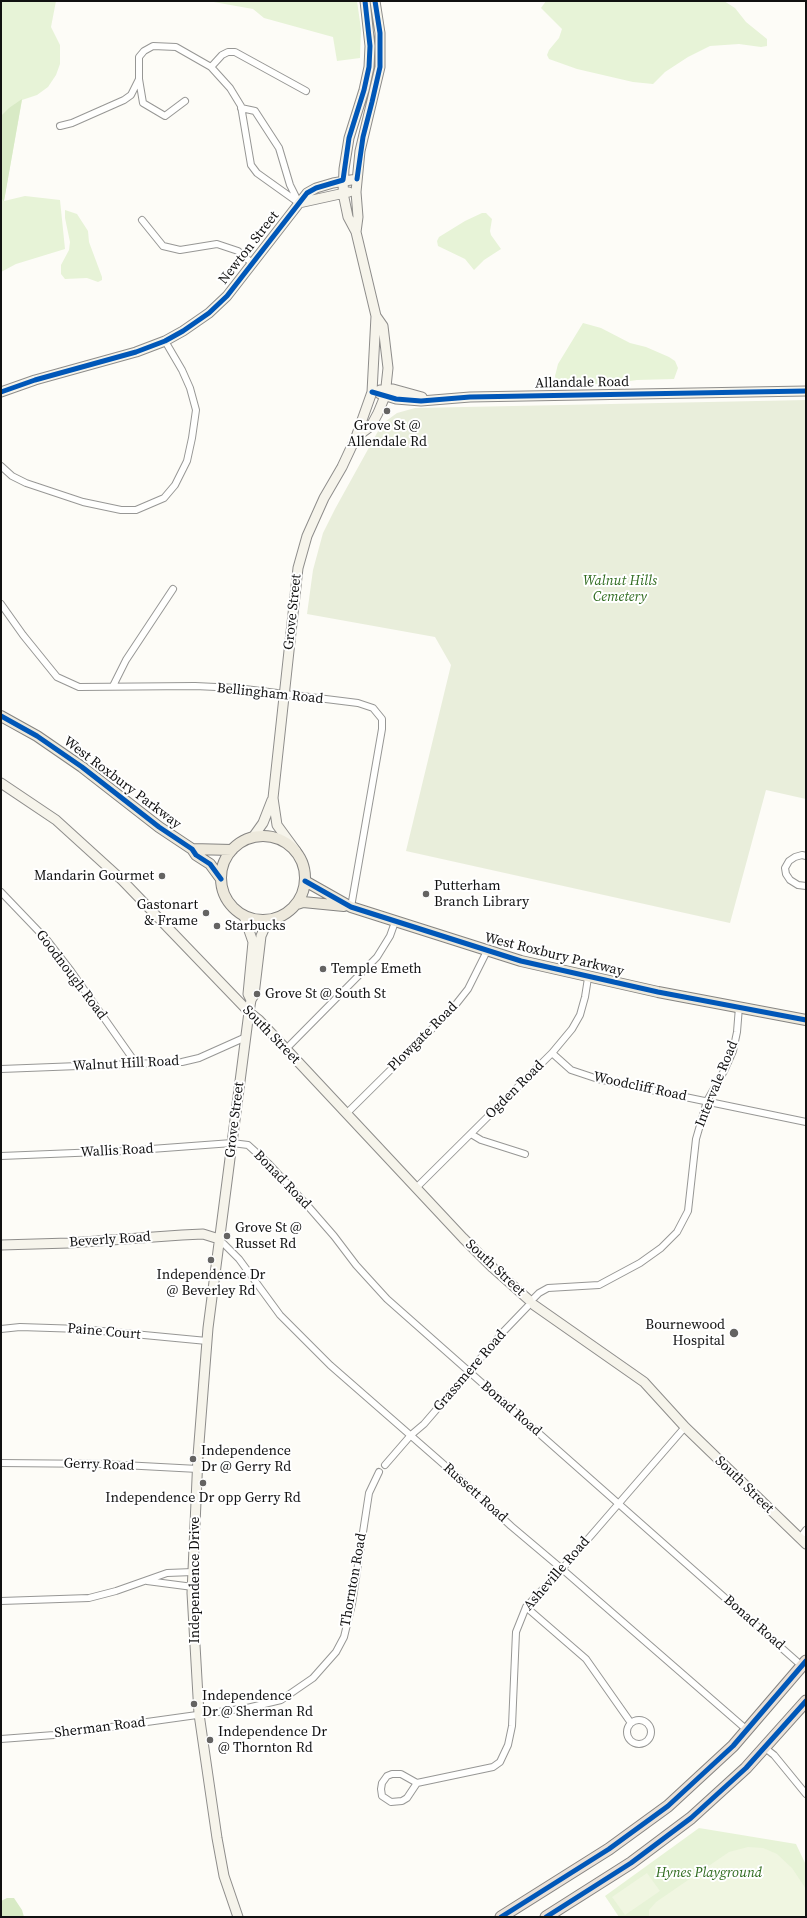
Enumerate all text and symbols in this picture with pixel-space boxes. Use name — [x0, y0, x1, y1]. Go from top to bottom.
street label: Newton Street — [215, 208, 283, 288]
street label: Allandale Road — [535, 374, 629, 392]
marker: Grove St @ Allendale Rd — [382, 406, 392, 416]
place label: Grove St @ Allendale Rd — [347, 418, 427, 450]
street label: Grove Street — [281, 573, 305, 651]
park label: Walnut Hills Cemetery — [583, 573, 657, 606]
street label: Bellingham Road — [216, 680, 324, 708]
street label: West Roxbury Parkway — [60, 733, 184, 833]
place label: Mandarin Gourmet — [34, 868, 154, 884]
marker: Mandarin Gourmet — [157, 871, 167, 881]
place label: Putterham Branch Library — [434, 878, 529, 910]
marker: Putterham Branch Library — [421, 889, 431, 899]
place label: Gastonart & Frame — [137, 897, 198, 930]
marker: Gastonart & Frame — [201, 908, 211, 918]
place label: Starbucks — [225, 918, 286, 934]
marker: Starbucks — [212, 921, 222, 931]
street label: Goodnough Road — [32, 927, 110, 1023]
street label: West Roxbury Parkway — [482, 930, 626, 980]
place label: Temple Emeth — [331, 961, 422, 977]
marker: Temple Emeth — [318, 964, 328, 974]
place label: Grove St @ South St — [265, 986, 386, 1002]
marker: Grove St @ South St — [252, 989, 262, 999]
street label: Plowgate Road — [385, 999, 461, 1075]
street label: South Street — [239, 1002, 303, 1068]
street label: Intervale Road — [692, 1038, 742, 1130]
street label: Walnut Hill Road — [72, 1053, 180, 1075]
street label: Ogden Road — [482, 1057, 548, 1123]
street label: Woodcliff Road — [592, 1069, 688, 1105]
street label: Grove Street — [222, 1081, 248, 1159]
street label: Wallis Road — [80, 1141, 154, 1161]
street label: Bonad Road — [250, 1147, 314, 1213]
place label: Grove St @ Russet Rd — [235, 1220, 302, 1252]
street label: Beverly Road — [69, 1229, 151, 1251]
marker: Grove St @ Russet Rd — [222, 1231, 232, 1241]
street label: South Street — [462, 1236, 528, 1300]
marker: Independence Dr @ Beverley Rd — [206, 1255, 216, 1265]
place label: Independence Dr @ Beverley Rd — [156, 1267, 266, 1300]
place label: Bournewood Hospital — [645, 1317, 725, 1350]
street label: Paine Court — [67, 1320, 141, 1344]
street label: Grassmere Road — [430, 1327, 510, 1415]
marker: Bournewood Hospital — [728, 1327, 740, 1339]
street label: Bonad Road — [477, 1378, 545, 1440]
place label: Independence Dr @ Gerry Rd — [201, 1443, 291, 1476]
street label: South Street — [711, 1453, 777, 1517]
marker: Independence Dr @ Gerry Rd — [188, 1454, 198, 1464]
street label: Gerry Road — [63, 1455, 135, 1475]
street label: Russett Road — [439, 1460, 511, 1526]
marker: Independence Dr opp Gerry Rd — [198, 1478, 208, 1488]
place label: Independence Dr opp Gerry Rd — [105, 1490, 301, 1506]
street label: Independence Drive — [187, 1517, 203, 1643]
street label: Thornton Road — [338, 1532, 370, 1628]
street label: Asheville Road — [520, 1534, 594, 1614]
street label: Bonad Road — [720, 1592, 788, 1654]
place label: Independence Dr @ Sherman Rd — [202, 1688, 313, 1720]
marker: Independence Dr @ Sherman Rd — [189, 1699, 199, 1709]
street label: Sherman Road — [53, 1714, 147, 1742]
place label: Independence Dr @ Thornton Rd — [218, 1724, 327, 1756]
marker: Independence Dr @ Thornton Rd — [205, 1735, 215, 1745]
park label: Hynes Playground — [656, 1865, 762, 1881]

